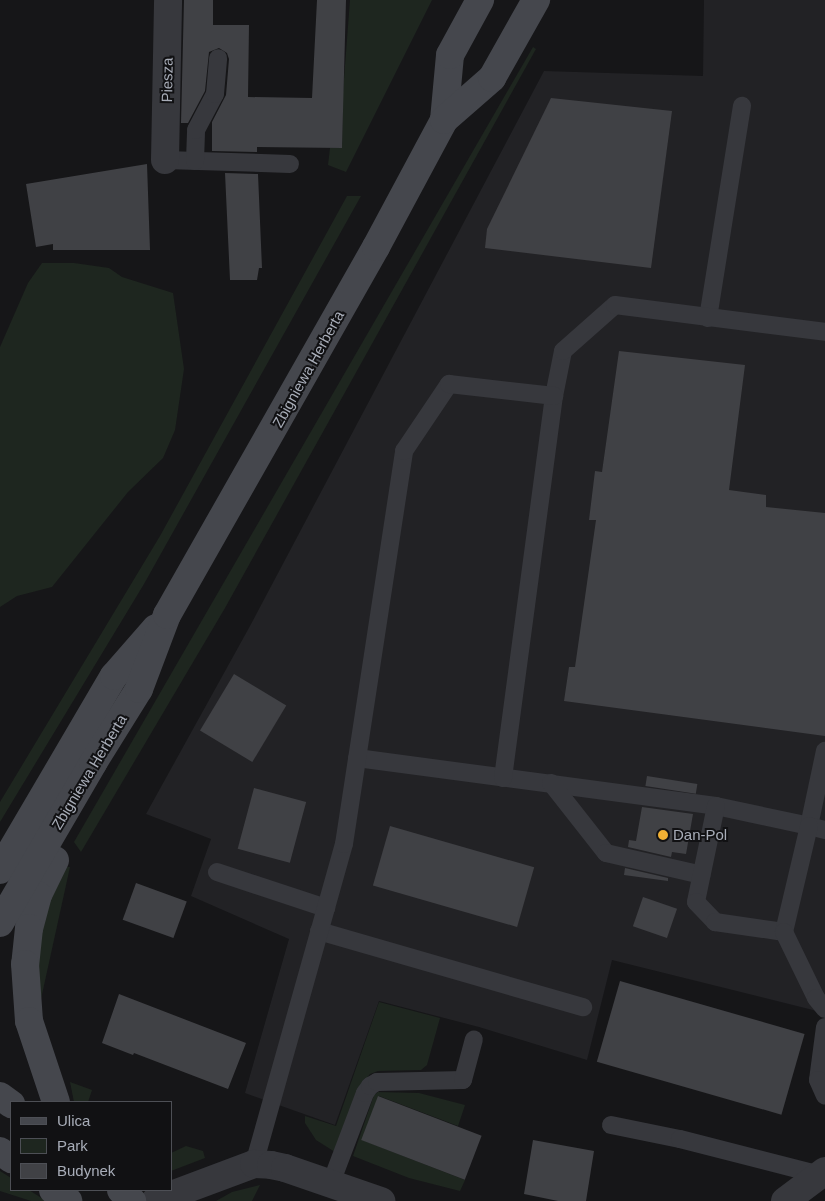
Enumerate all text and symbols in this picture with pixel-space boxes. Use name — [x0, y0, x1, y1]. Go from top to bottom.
street label: Piesza — [158, 57, 176, 103]
street label: Zbigniewa Herberta — [268, 307, 348, 431]
street label: Zbigniewa Herberta — [48, 711, 130, 833]
place label: Dan-Pol — [673, 826, 727, 844]
marker: Dan-Pol — [657, 829, 669, 841]
legend — [10, 1101, 172, 1191]
text: Ulica — [57, 1112, 90, 1129]
text: Park — [57, 1137, 88, 1154]
text: Budynek — [57, 1162, 115, 1179]

